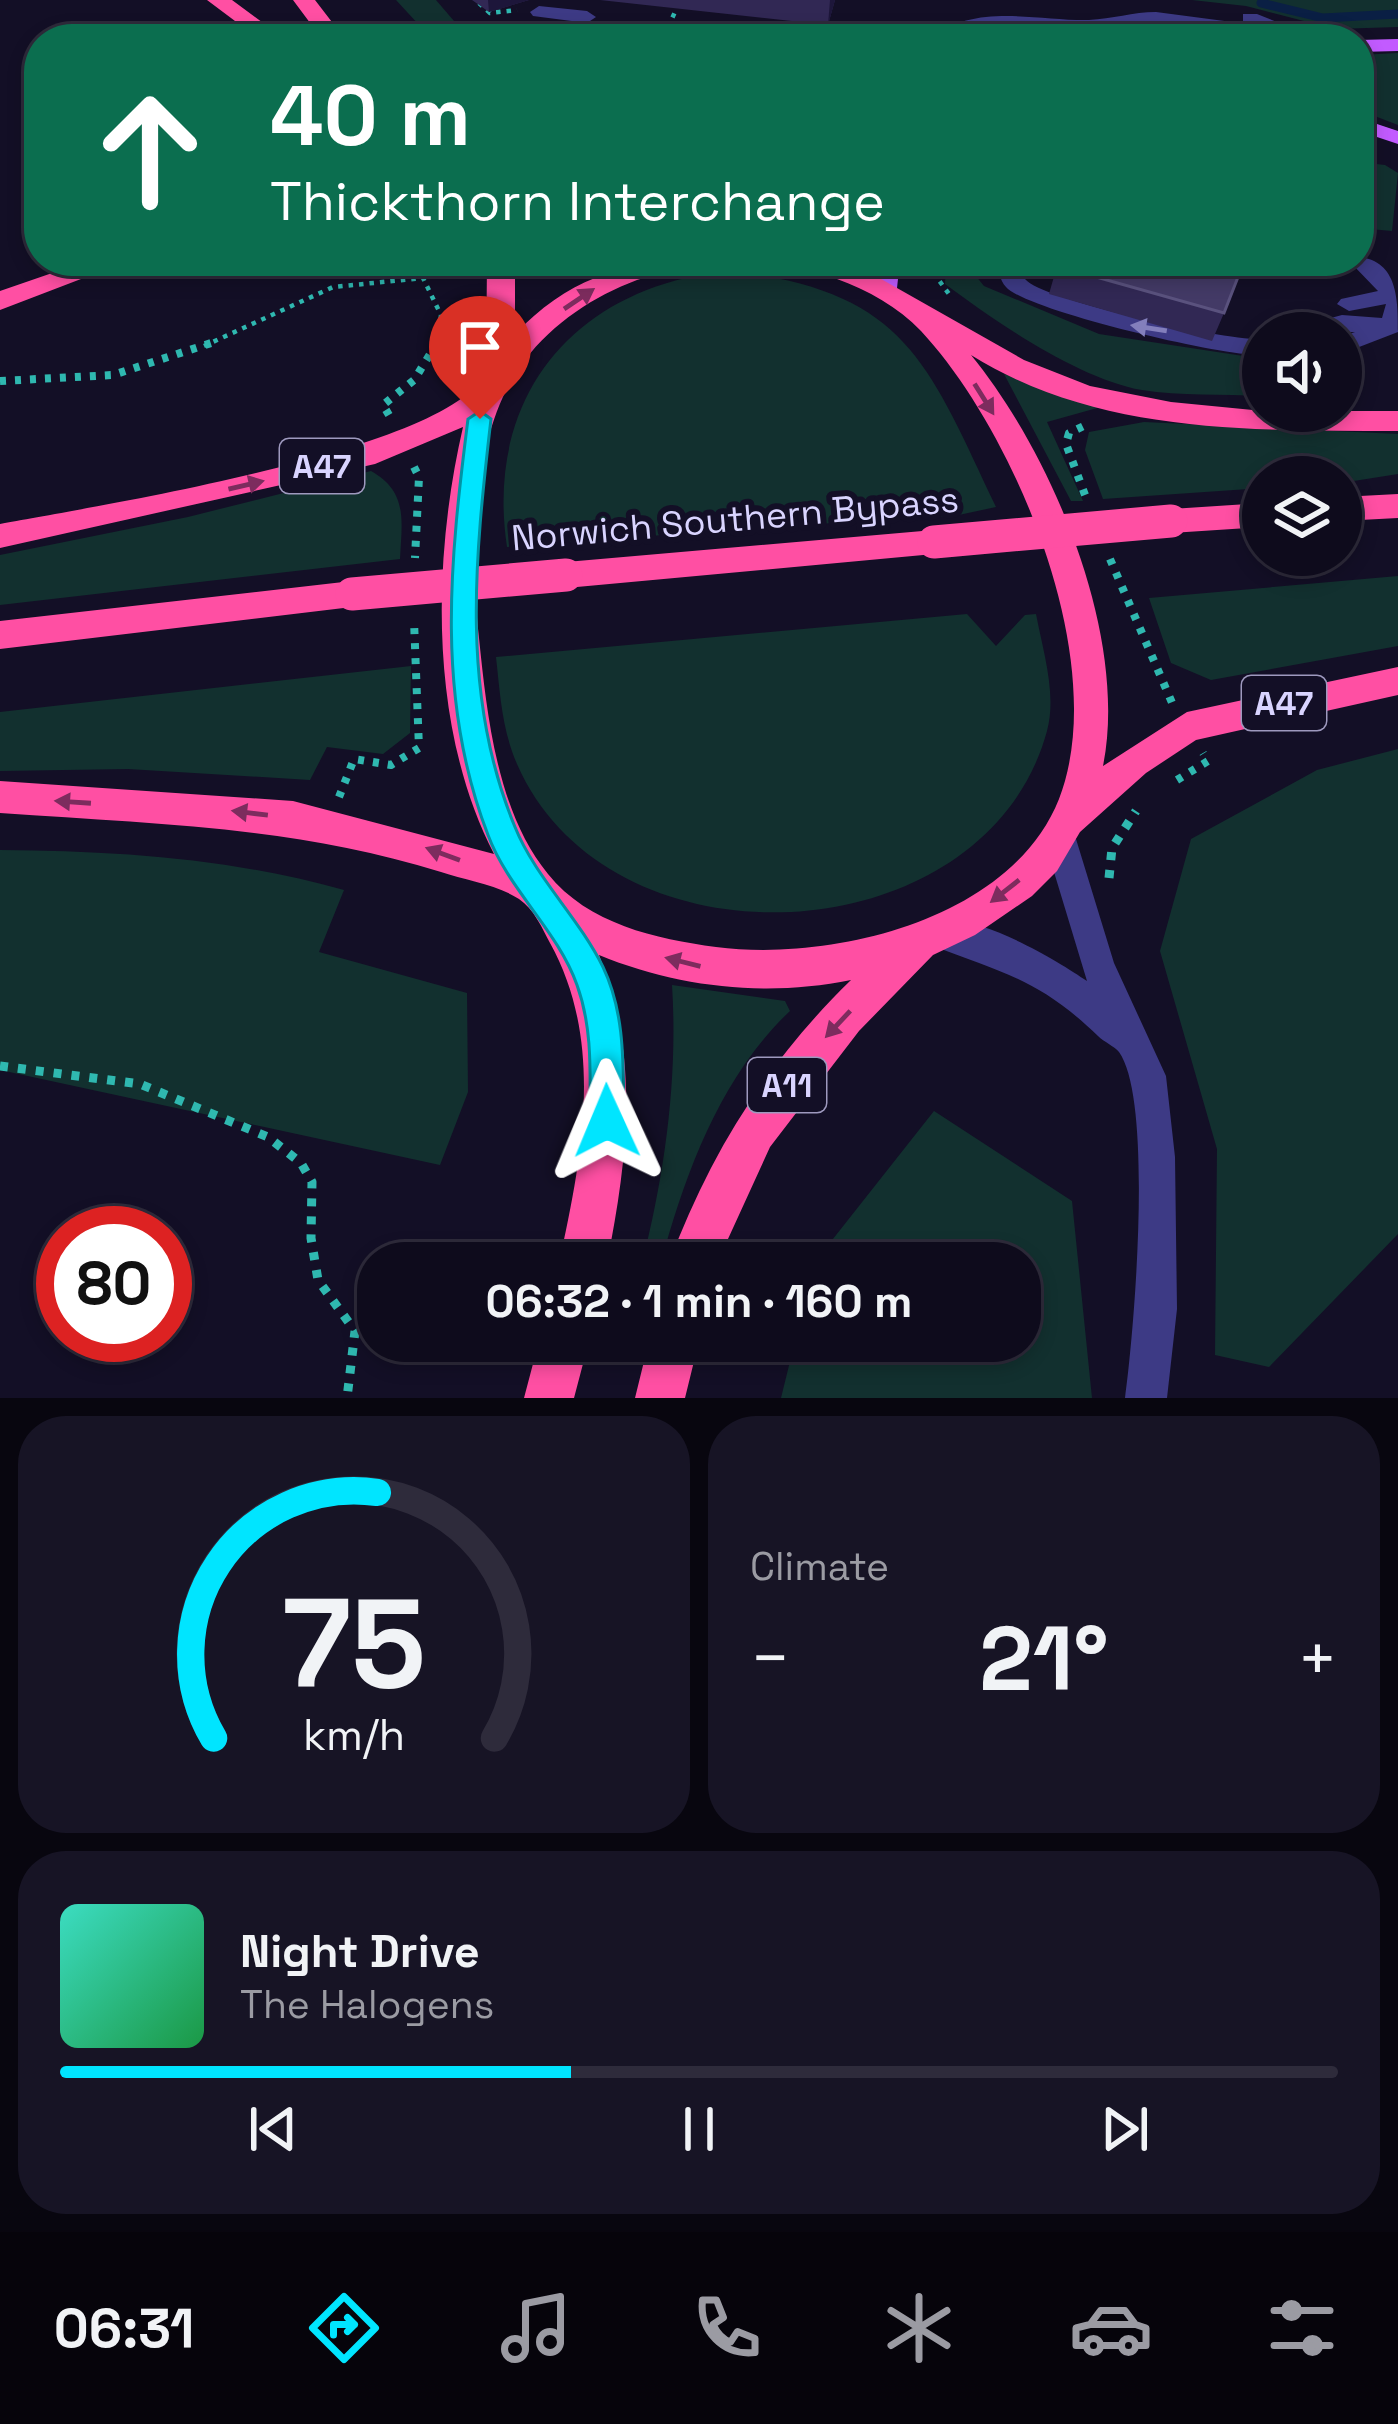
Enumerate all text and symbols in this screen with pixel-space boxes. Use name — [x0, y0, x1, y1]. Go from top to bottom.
text: 40 m — [270, 62, 471, 170]
icon: ahead — [72, 72, 228, 228]
text: Thickthorn Interchange — [270, 167, 885, 236]
one-way arrow — [563, 288, 595, 311]
pin — [429, 296, 531, 419]
map controls — [1242, 312, 1362, 576]
button: sound — [1242, 312, 1362, 432]
icon: arrive — [447, 314, 513, 380]
one-way arrow — [1129, 318, 1167, 336]
one-way arrow — [972, 383, 994, 416]
road number: A47 — [280, 439, 364, 493]
button: layers — [1242, 456, 1362, 576]
one-way arrow — [227, 475, 264, 494]
street label: Norwich Southern Bypass — [509, 477, 961, 561]
road number: A47 — [1242, 676, 1326, 730]
one-way arrow — [54, 793, 91, 812]
one-way arrow — [231, 803, 268, 822]
one-way arrow — [425, 844, 461, 862]
one-way arrow — [990, 878, 1021, 902]
one-way arrow — [664, 952, 701, 971]
one-way arrow — [825, 1010, 852, 1039]
position arrow — [544, 1058, 670, 1184]
road number: A11 — [748, 1058, 826, 1112]
speed limit sign: 80 — [36, 1206, 192, 1362]
text: 06:32 · 1 min · 160 m — [486, 1273, 912, 1330]
text: Climate — [750, 1542, 889, 1591]
text: 75 — [282, 1564, 426, 1723]
text: 21° — [979, 1601, 1109, 1716]
text: − — [750, 1616, 791, 1700]
text: + — [1297, 1616, 1338, 1700]
text: km/h — [303, 1707, 405, 1762]
text: Night Drive — [240, 1923, 480, 1980]
text: The Halogens — [240, 1980, 494, 2029]
icon: previous — [240, 2096, 306, 2162]
icon: pause — [666, 2096, 732, 2162]
icon: next — [1092, 2096, 1158, 2162]
icon: directions — [302, 2286, 386, 2370]
icon: music — [494, 2286, 578, 2370]
icon: phone — [685, 2286, 769, 2370]
icon: climate — [877, 2286, 961, 2370]
icon: car — [1069, 2286, 1153, 2370]
icon: filters — [1260, 2286, 1344, 2370]
text: 06:31 — [54, 2294, 195, 2363]

